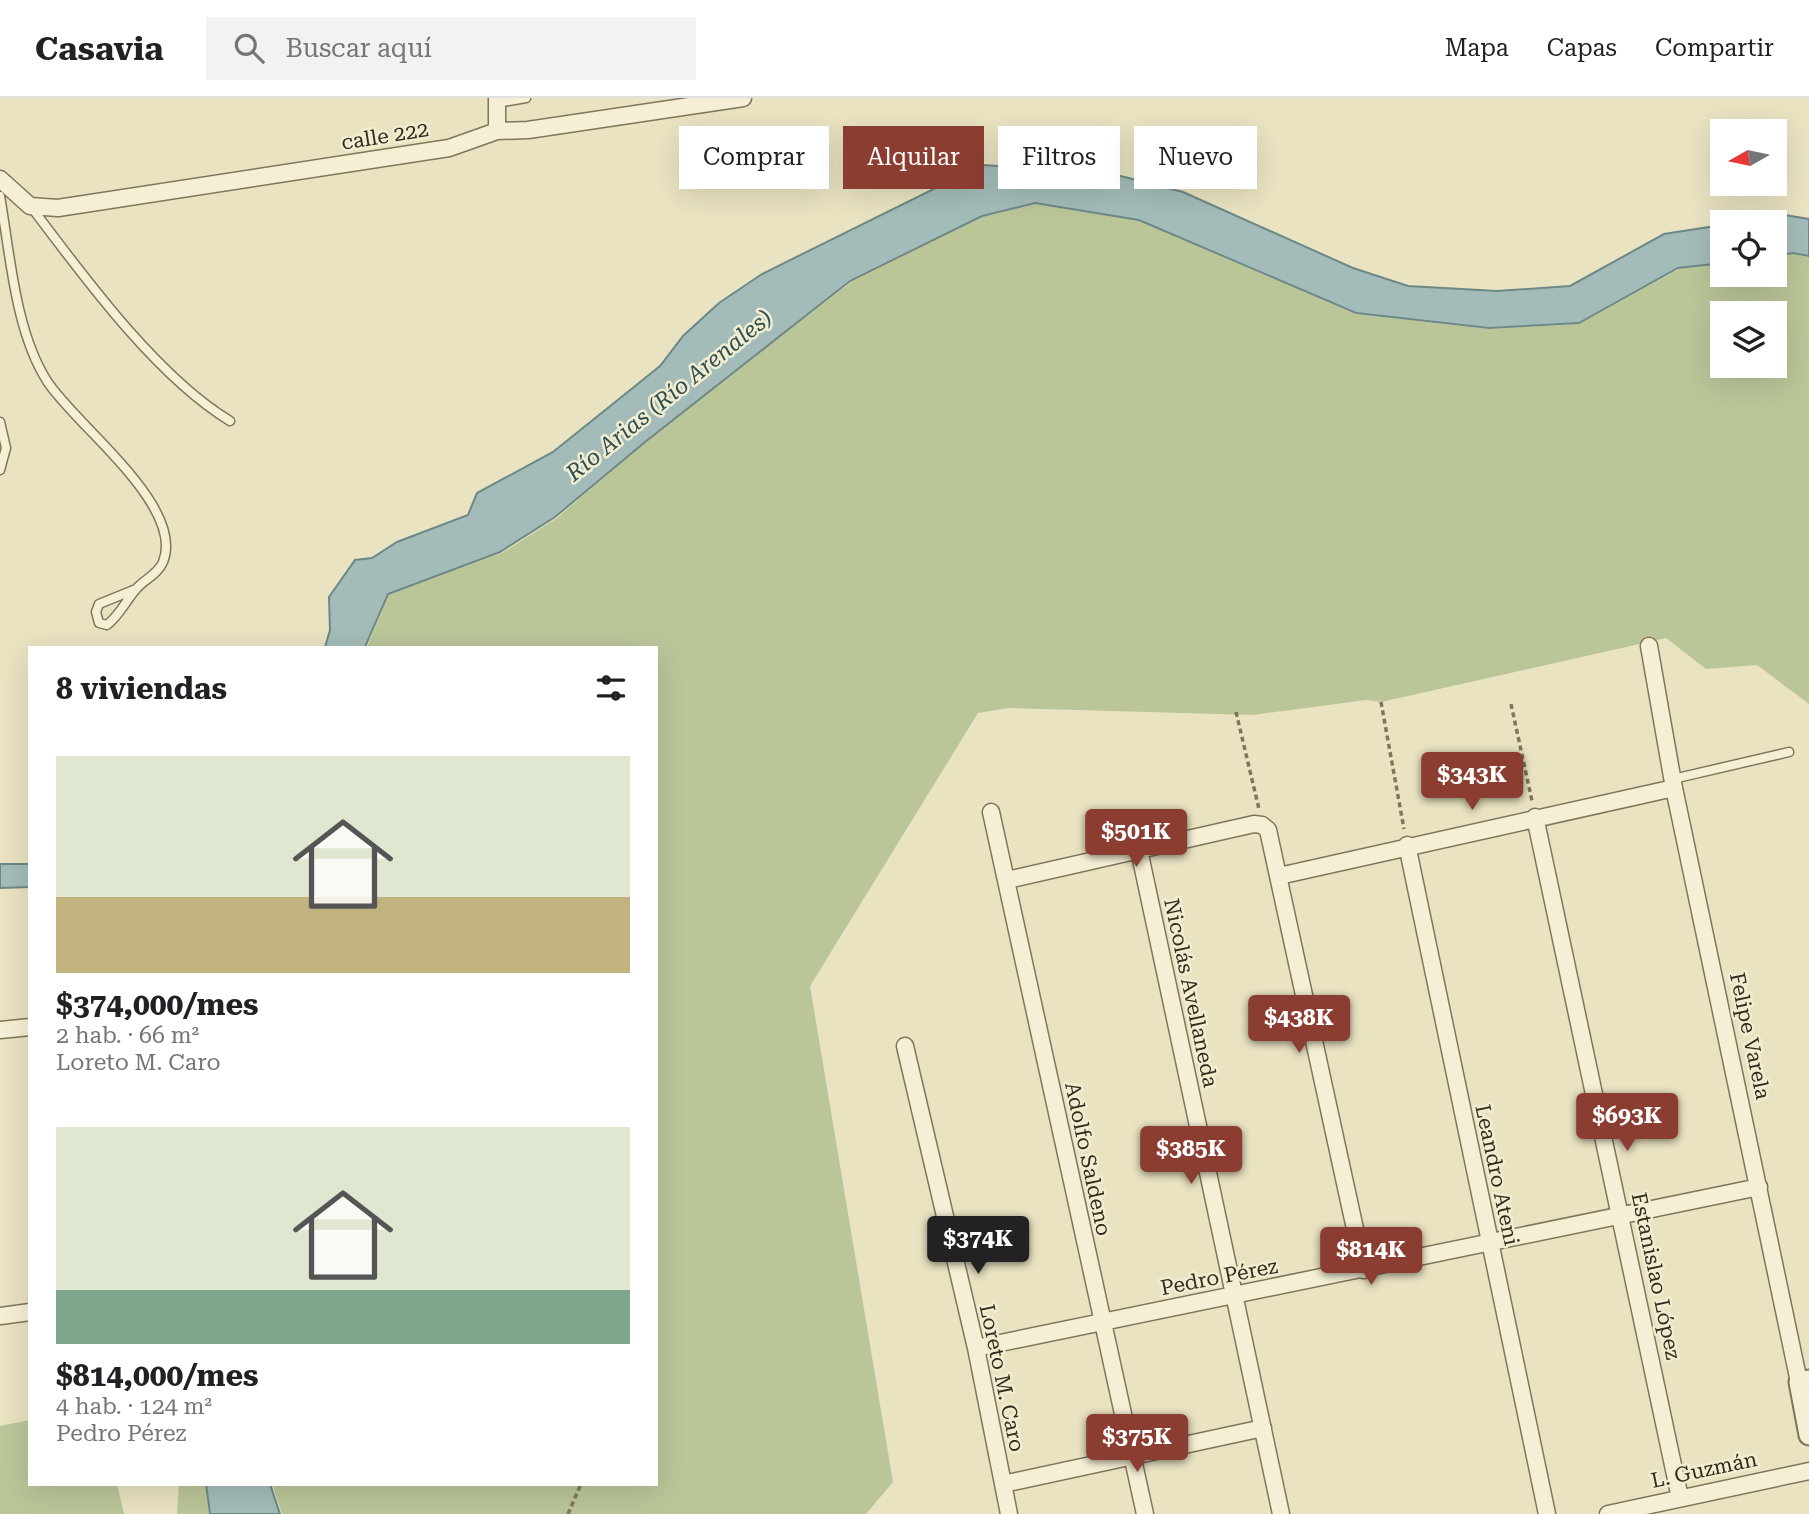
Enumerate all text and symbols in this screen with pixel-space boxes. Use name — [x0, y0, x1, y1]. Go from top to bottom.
search box — [206, 17, 696, 80]
text: Casavia — [35, 29, 164, 68]
icon: search — [230, 29, 268, 67]
text: Buscar aquí — [286, 33, 432, 63]
text: Mapa — [1445, 34, 1509, 62]
text: Capas — [1547, 34, 1617, 62]
text: Compartir — [1655, 34, 1774, 62]
street label: calle 222 — [340, 117, 430, 155]
north arrow — [1710, 119, 1787, 196]
map controls — [1710, 119, 1787, 378]
chip: Comprar — [679, 126, 829, 189]
chip: Alquilar — [843, 126, 984, 189]
chip: Filtros — [998, 126, 1120, 189]
chip: Nuevo — [1134, 126, 1257, 189]
button: locate — [1710, 210, 1787, 287]
button: layers — [1710, 301, 1787, 378]
water label: Río Arias (Río Arenales) — [560, 304, 778, 487]
icon: filters — [592, 669, 630, 707]
text: 8 viviendas — [56, 671, 227, 706]
pin: $343K — [1423, 752, 1521, 812]
text: $343K — [1437, 761, 1507, 788]
icon: home — [280, 801, 406, 927]
pin: $501K — [1087, 810, 1185, 869]
text: $501K — [1101, 818, 1171, 845]
street label: Nicolás Avellaneda — [1159, 896, 1223, 1090]
street label: Felipe Varela — [1725, 970, 1775, 1102]
text: $374,000/mes — [56, 987, 259, 1022]
pin: $438K — [1250, 996, 1348, 1055]
text: $438K — [1264, 1004, 1334, 1031]
text: 2 hab. · 66 m² — [56, 1022, 199, 1049]
text: Loreto M. Caro — [56, 1049, 221, 1076]
street label: Adolfo Saldeno — [1060, 1080, 1116, 1238]
pin: $693K — [1578, 1094, 1676, 1153]
street label: Leandro Ateni — [1470, 1102, 1524, 1248]
text: $693K — [1592, 1102, 1662, 1129]
pin: $385K — [1142, 1126, 1240, 1186]
text: $385K — [1156, 1135, 1226, 1162]
icon: home — [280, 1172, 406, 1298]
street label: Estanislao López — [1627, 1190, 1685, 1362]
pin: $374K — [929, 1216, 1027, 1276]
text: $374K — [943, 1225, 1013, 1252]
pin: $814K — [1322, 1228, 1420, 1287]
text: $814K — [1336, 1236, 1406, 1263]
street label: Pedro Pérez — [1158, 1254, 1280, 1300]
street label: Loreto M. Caro — [975, 1302, 1029, 1454]
text: $814,000/mes — [56, 1358, 259, 1393]
text: 4 hab. · 124 m² — [56, 1393, 212, 1420]
pin: $375K — [1088, 1414, 1186, 1474]
text: Pedro Pérez — [56, 1420, 186, 1447]
text: $375K — [1102, 1423, 1172, 1450]
street label: L. Guzmán — [1649, 1447, 1760, 1493]

